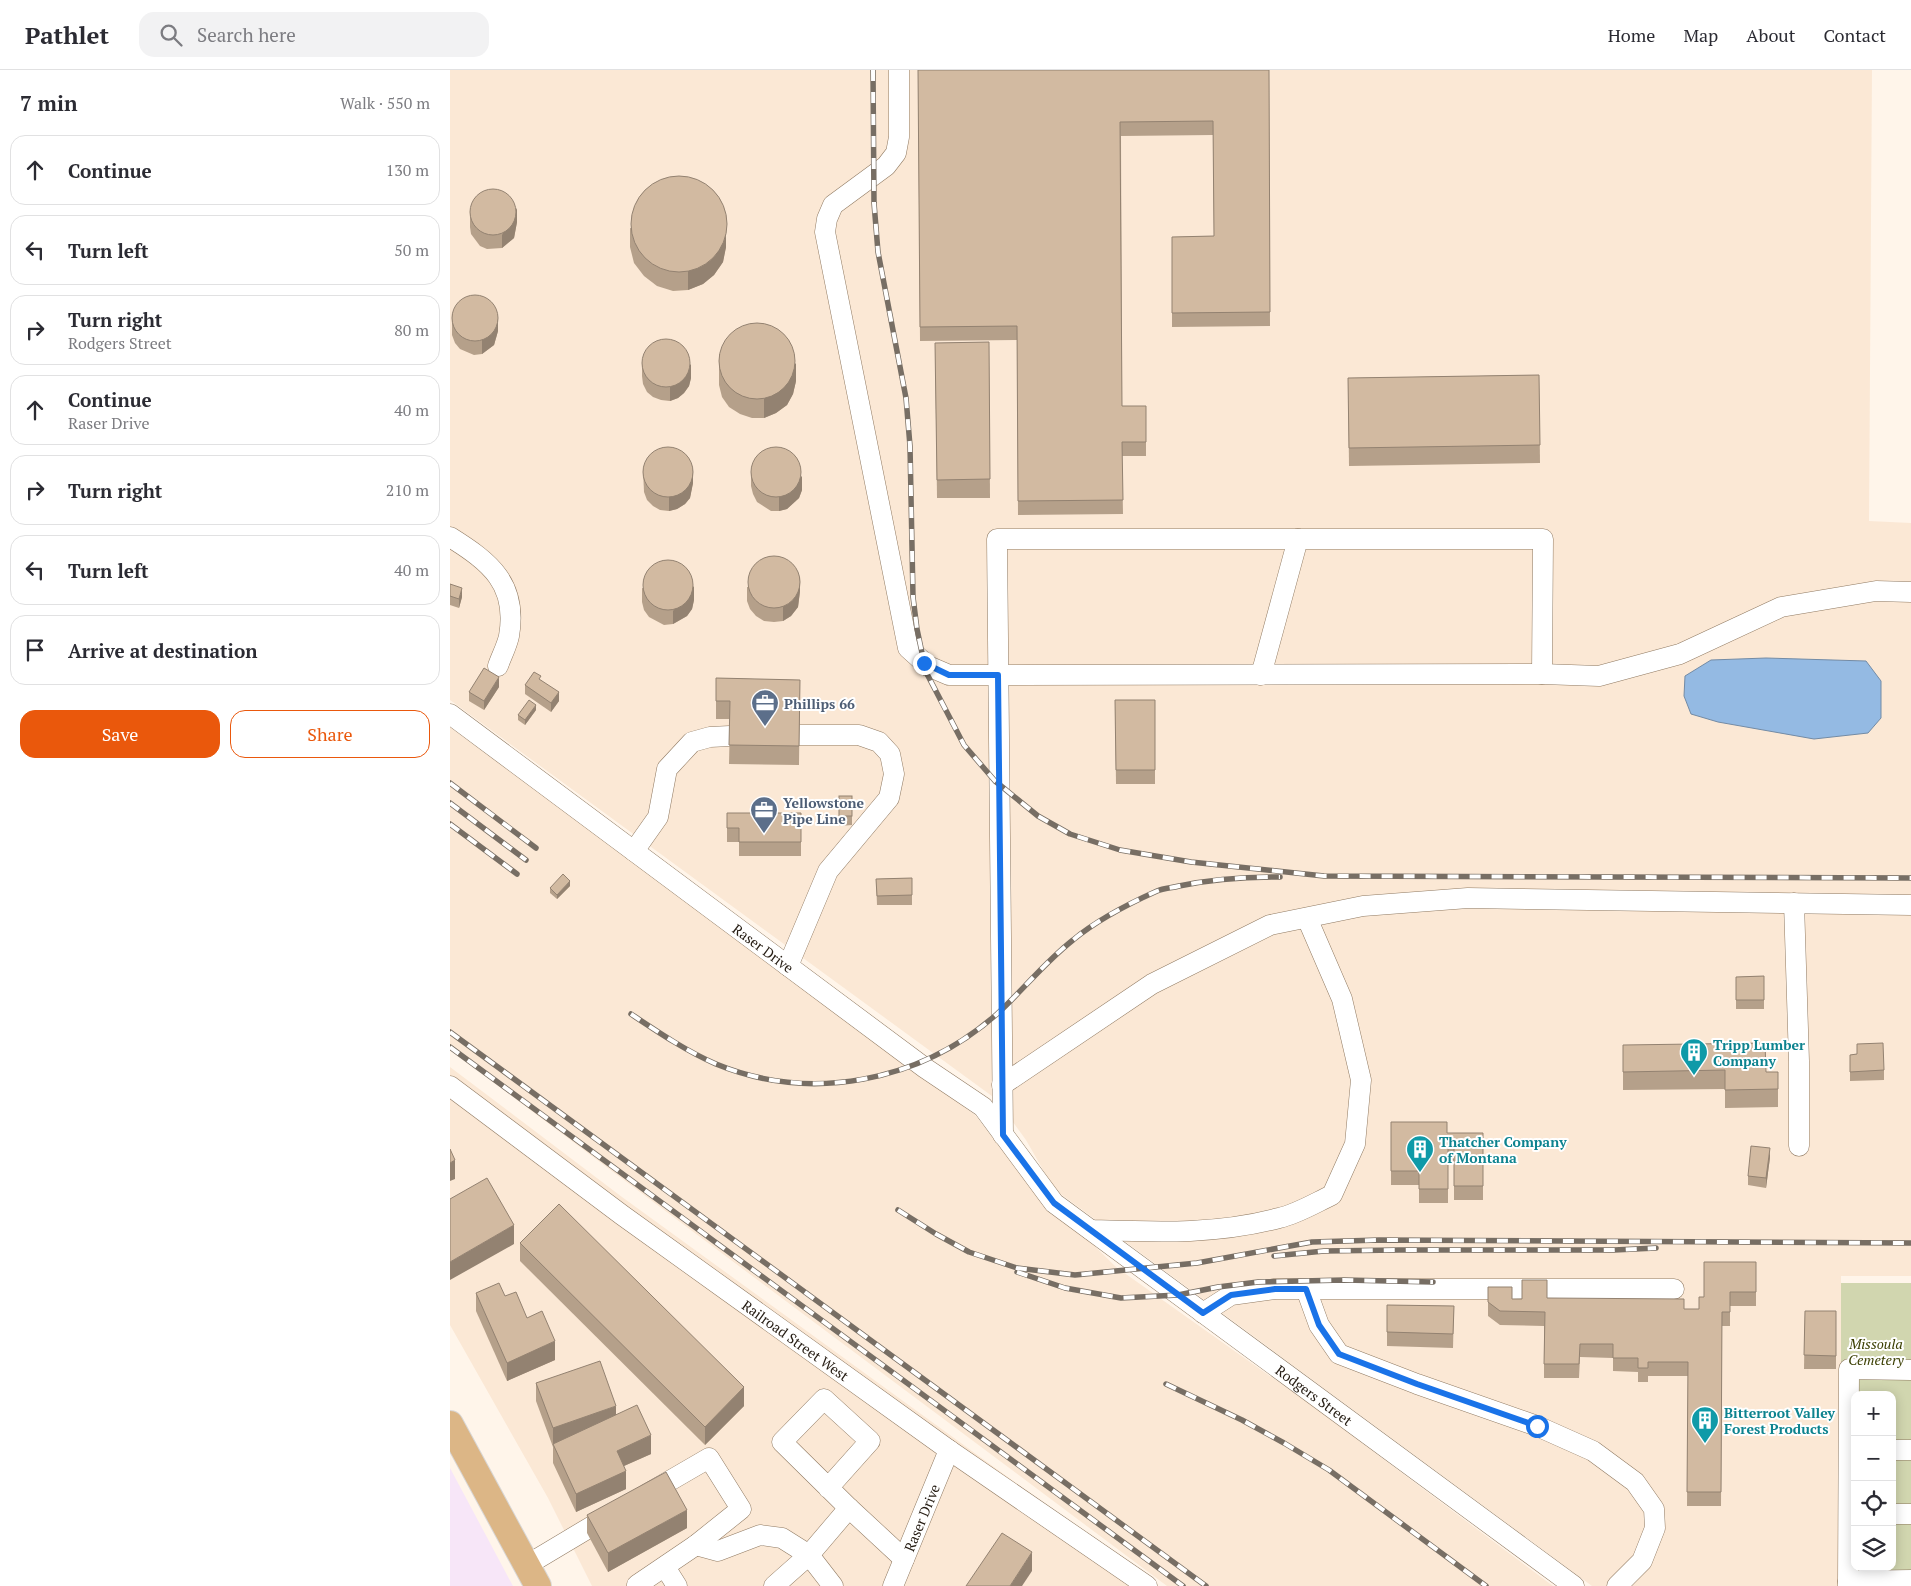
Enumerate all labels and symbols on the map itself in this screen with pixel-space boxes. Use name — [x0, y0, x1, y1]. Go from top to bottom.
route end — [913, 652, 936, 675]
office icon: Phillips 66 — [750, 688, 780, 727]
place label: Phillips 66 — [784, 694, 855, 713]
place label: Yellowstone Pipe Line — [783, 793, 865, 828]
office icon: Yellowstone Pipe Line — [749, 795, 779, 834]
street label: Raser Drive — [729, 919, 798, 977]
place label: Tripp Lumber Company — [1713, 1035, 1805, 1070]
building icon: Tripp Lumber Company — [1679, 1037, 1709, 1076]
place label: Thatcher Company of Montana — [1439, 1132, 1567, 1167]
building icon: Thatcher Company of Montana — [1405, 1134, 1435, 1173]
street label: Railroad Street West — [739, 1295, 854, 1385]
park label: Missoula Cemetery — [1848, 1334, 1904, 1369]
street label: Rodgers Street — [1272, 1360, 1357, 1430]
place label: Bitterroot Valley Forest Products — [1724, 1403, 1835, 1438]
building icon: Bitterroot Valley Forest Products — [1690, 1405, 1720, 1444]
route start — [1526, 1415, 1549, 1438]
street label: Raser Drive — [899, 1481, 944, 1554]

